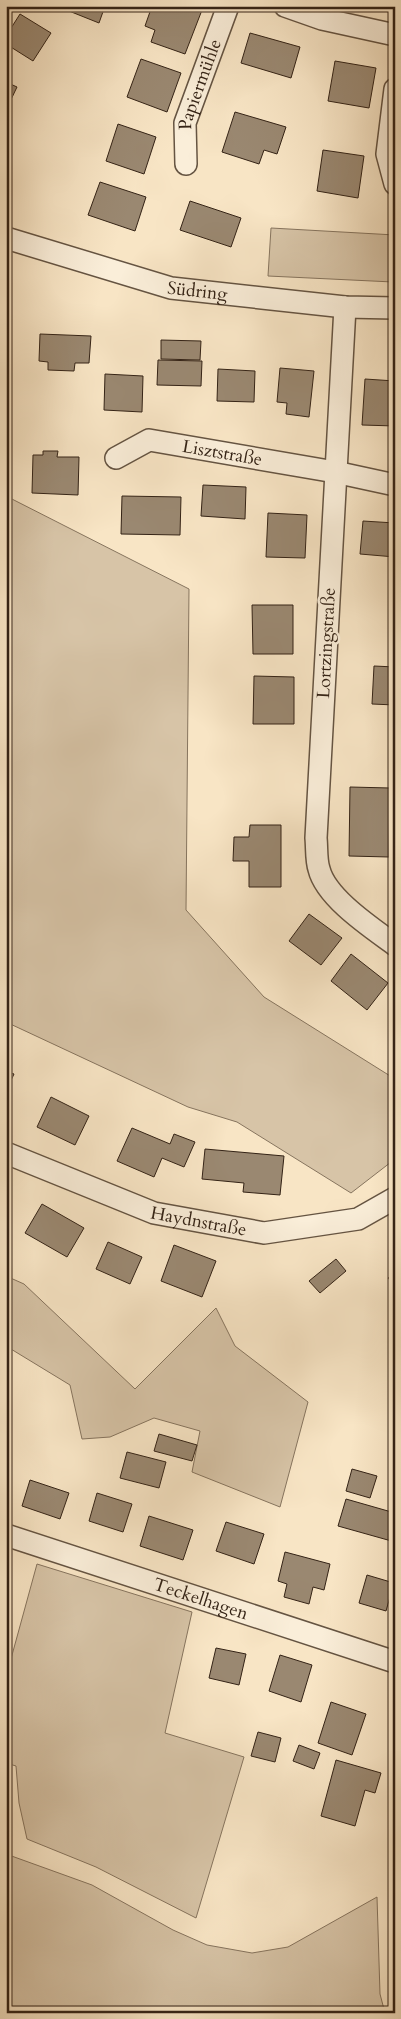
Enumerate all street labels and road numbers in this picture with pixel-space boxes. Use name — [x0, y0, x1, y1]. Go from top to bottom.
street label: Papiermühle — [173, 36, 228, 130]
street label: Südring — [166, 276, 230, 307]
street label: Lisztstraße — [180, 434, 264, 472]
street label: Lortzingstraße — [311, 587, 342, 699]
street label: Haydnstraße — [148, 1201, 249, 1243]
street label: Teckelhagen — [150, 1572, 252, 1626]

